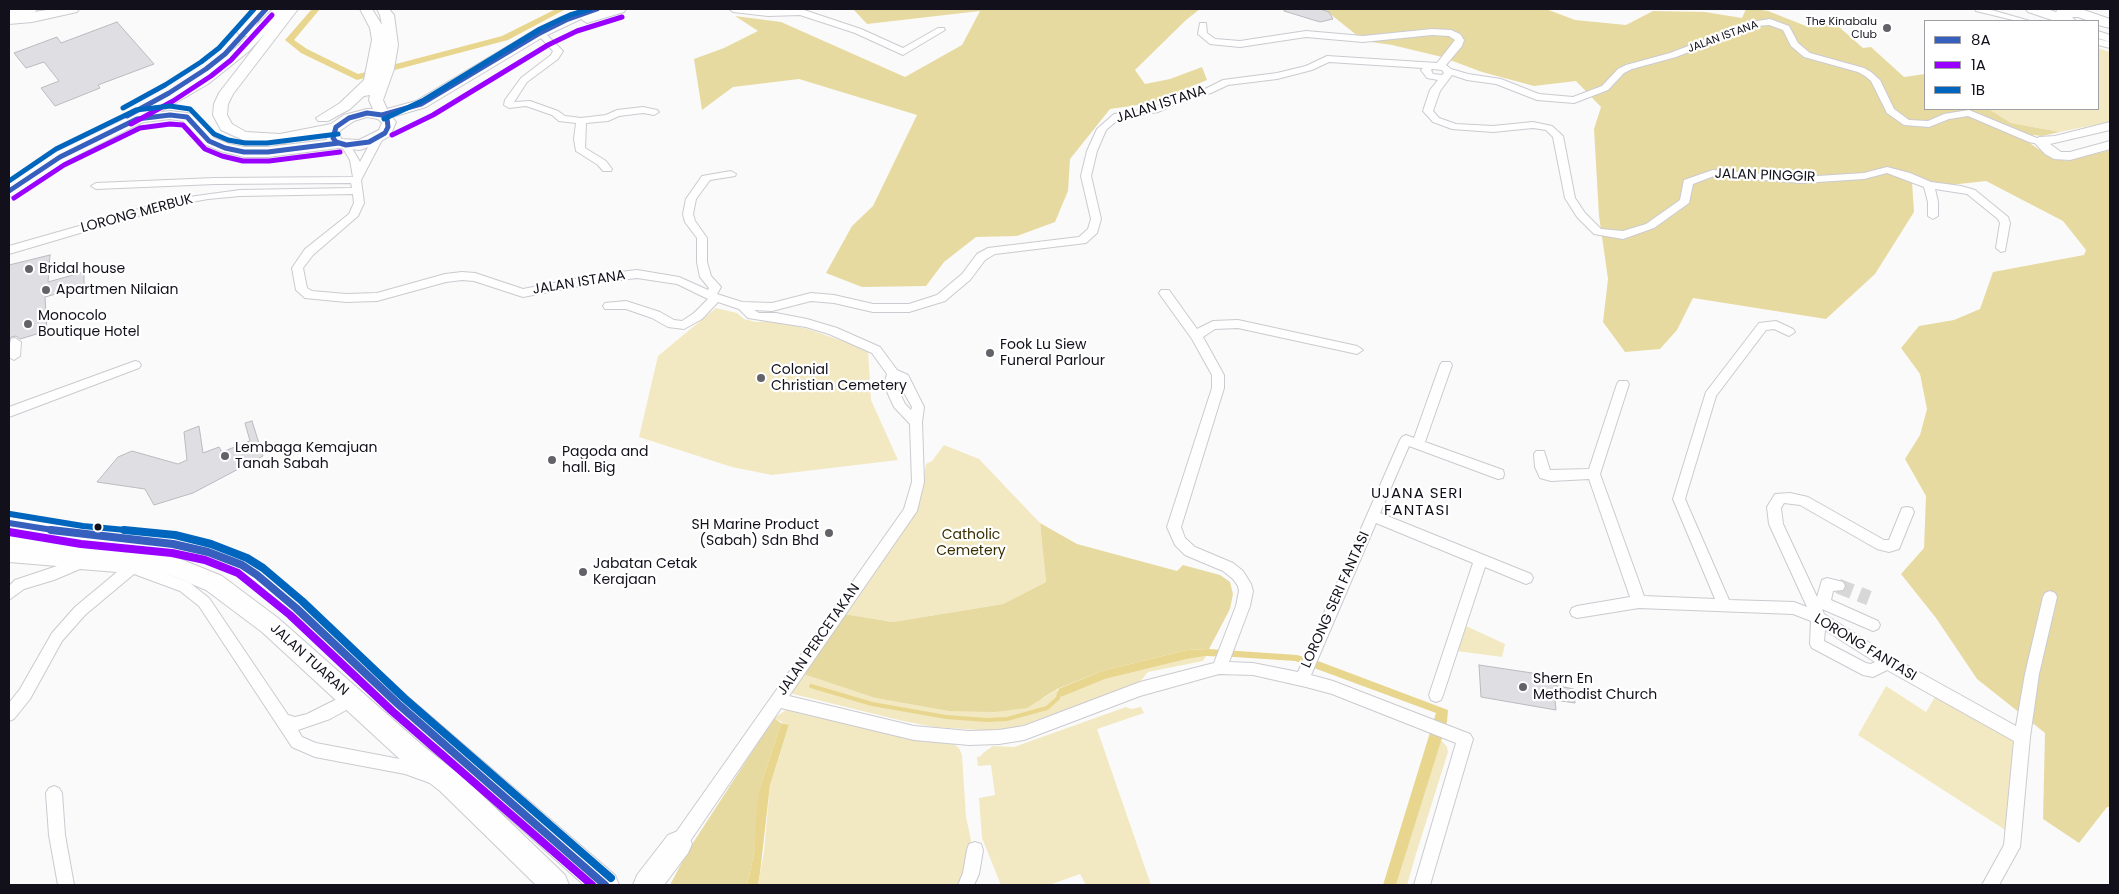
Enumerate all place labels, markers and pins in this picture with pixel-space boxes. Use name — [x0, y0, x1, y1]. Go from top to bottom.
place label: The Kinabalu Club — [1806, 15, 1877, 41]
marker: The Kinabalu Club — [1881, 22, 1893, 34]
place label: Bridal house — [39, 261, 125, 277]
marker: Bridal house — [23, 263, 35, 275]
place label: Apartmen Nilaian — [56, 282, 179, 298]
marker: Apartmen Nilaian — [40, 284, 52, 296]
place label: Monocolo Boutique Hotel — [38, 308, 140, 341]
marker: Monocolo Boutique Hotel — [22, 318, 34, 330]
place label: Fook Lu Siew Funeral Parlour — [1000, 337, 1105, 370]
marker: Fook Lu Siew Funeral Parlour — [984, 347, 996, 359]
place label: Colonial Christian Cemetery — [771, 362, 907, 394]
marker: Colonial Christian Cemetery — [755, 372, 767, 384]
place label: Lembaga Kemajuan Tanah Sabah — [235, 440, 378, 472]
place label: Pagoda and hall. Big — [562, 444, 649, 477]
marker: Lembaga Kemajuan Tanah Sabah — [219, 450, 231, 462]
marker: Pagoda and hall. Big — [546, 454, 558, 466]
place label: SH Marine Product (Sabah) Sdn Bhd — [691, 517, 819, 550]
unlabelled marker — [93, 522, 103, 532]
marker: SH Marine Product (Sabah) Sdn Bhd — [823, 527, 835, 539]
place label: Jabatan Cetak Kerajaan — [593, 556, 697, 588]
marker: Jabatan Cetak Kerajaan — [577, 566, 589, 578]
place label: Shern En Methodist Church — [1533, 671, 1657, 704]
marker: Shern En Methodist Church — [1517, 681, 1529, 693]

